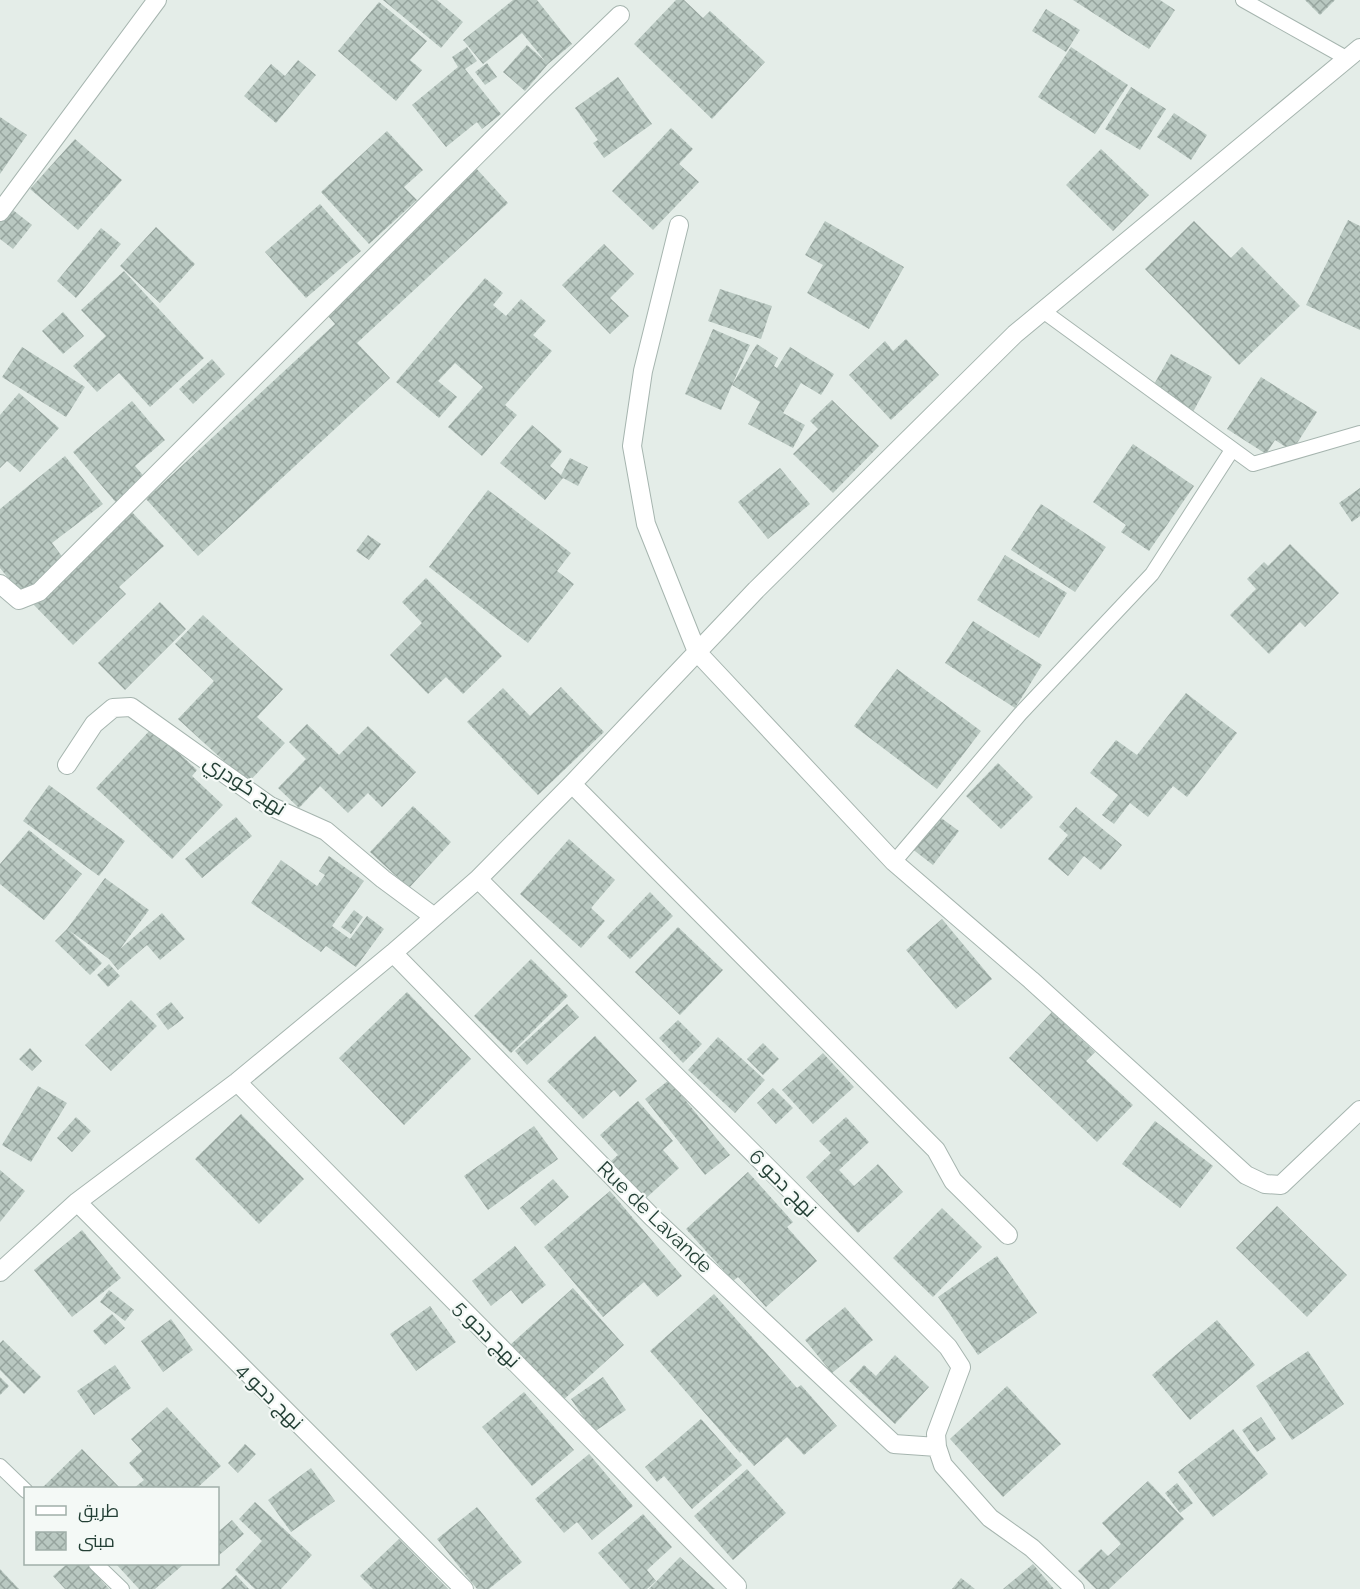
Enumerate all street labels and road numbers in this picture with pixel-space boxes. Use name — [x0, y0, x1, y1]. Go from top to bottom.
street label: نهج كودري — [197, 750, 291, 824]
street label: نهج دحو 6 — [743, 1144, 822, 1223]
street label: Rue de Lavande — [593, 1156, 718, 1278]
street label: نهج دحو 5 — [447, 1296, 525, 1374]
street label: نهج دحو 4 — [230, 1358, 308, 1436]

